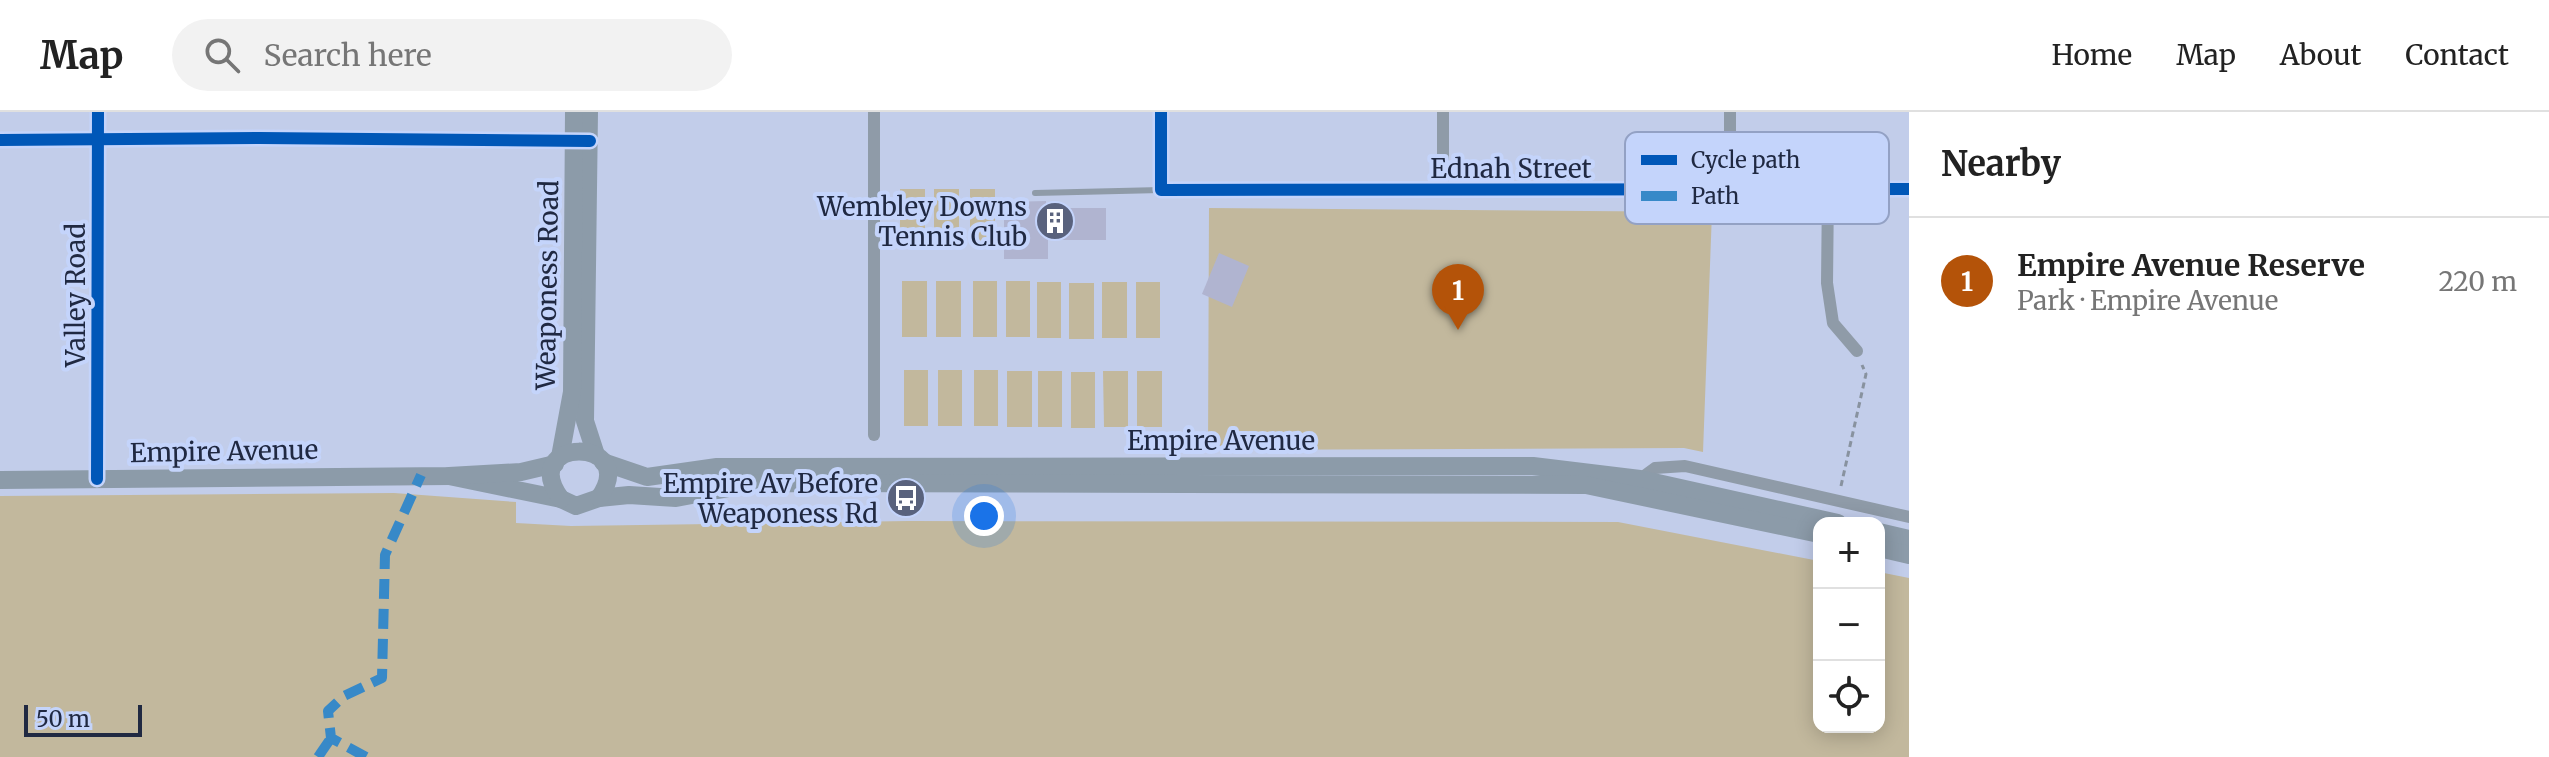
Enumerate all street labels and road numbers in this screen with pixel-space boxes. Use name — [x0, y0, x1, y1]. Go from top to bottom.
street label: Ednah Street — [1430, 152, 1592, 185]
street label: Weaponess Road — [529, 180, 565, 391]
street label: Valley Road — [59, 223, 92, 368]
street label: Empire Avenue — [1127, 424, 1315, 457]
street label: Empire Avenue — [130, 433, 318, 469]

